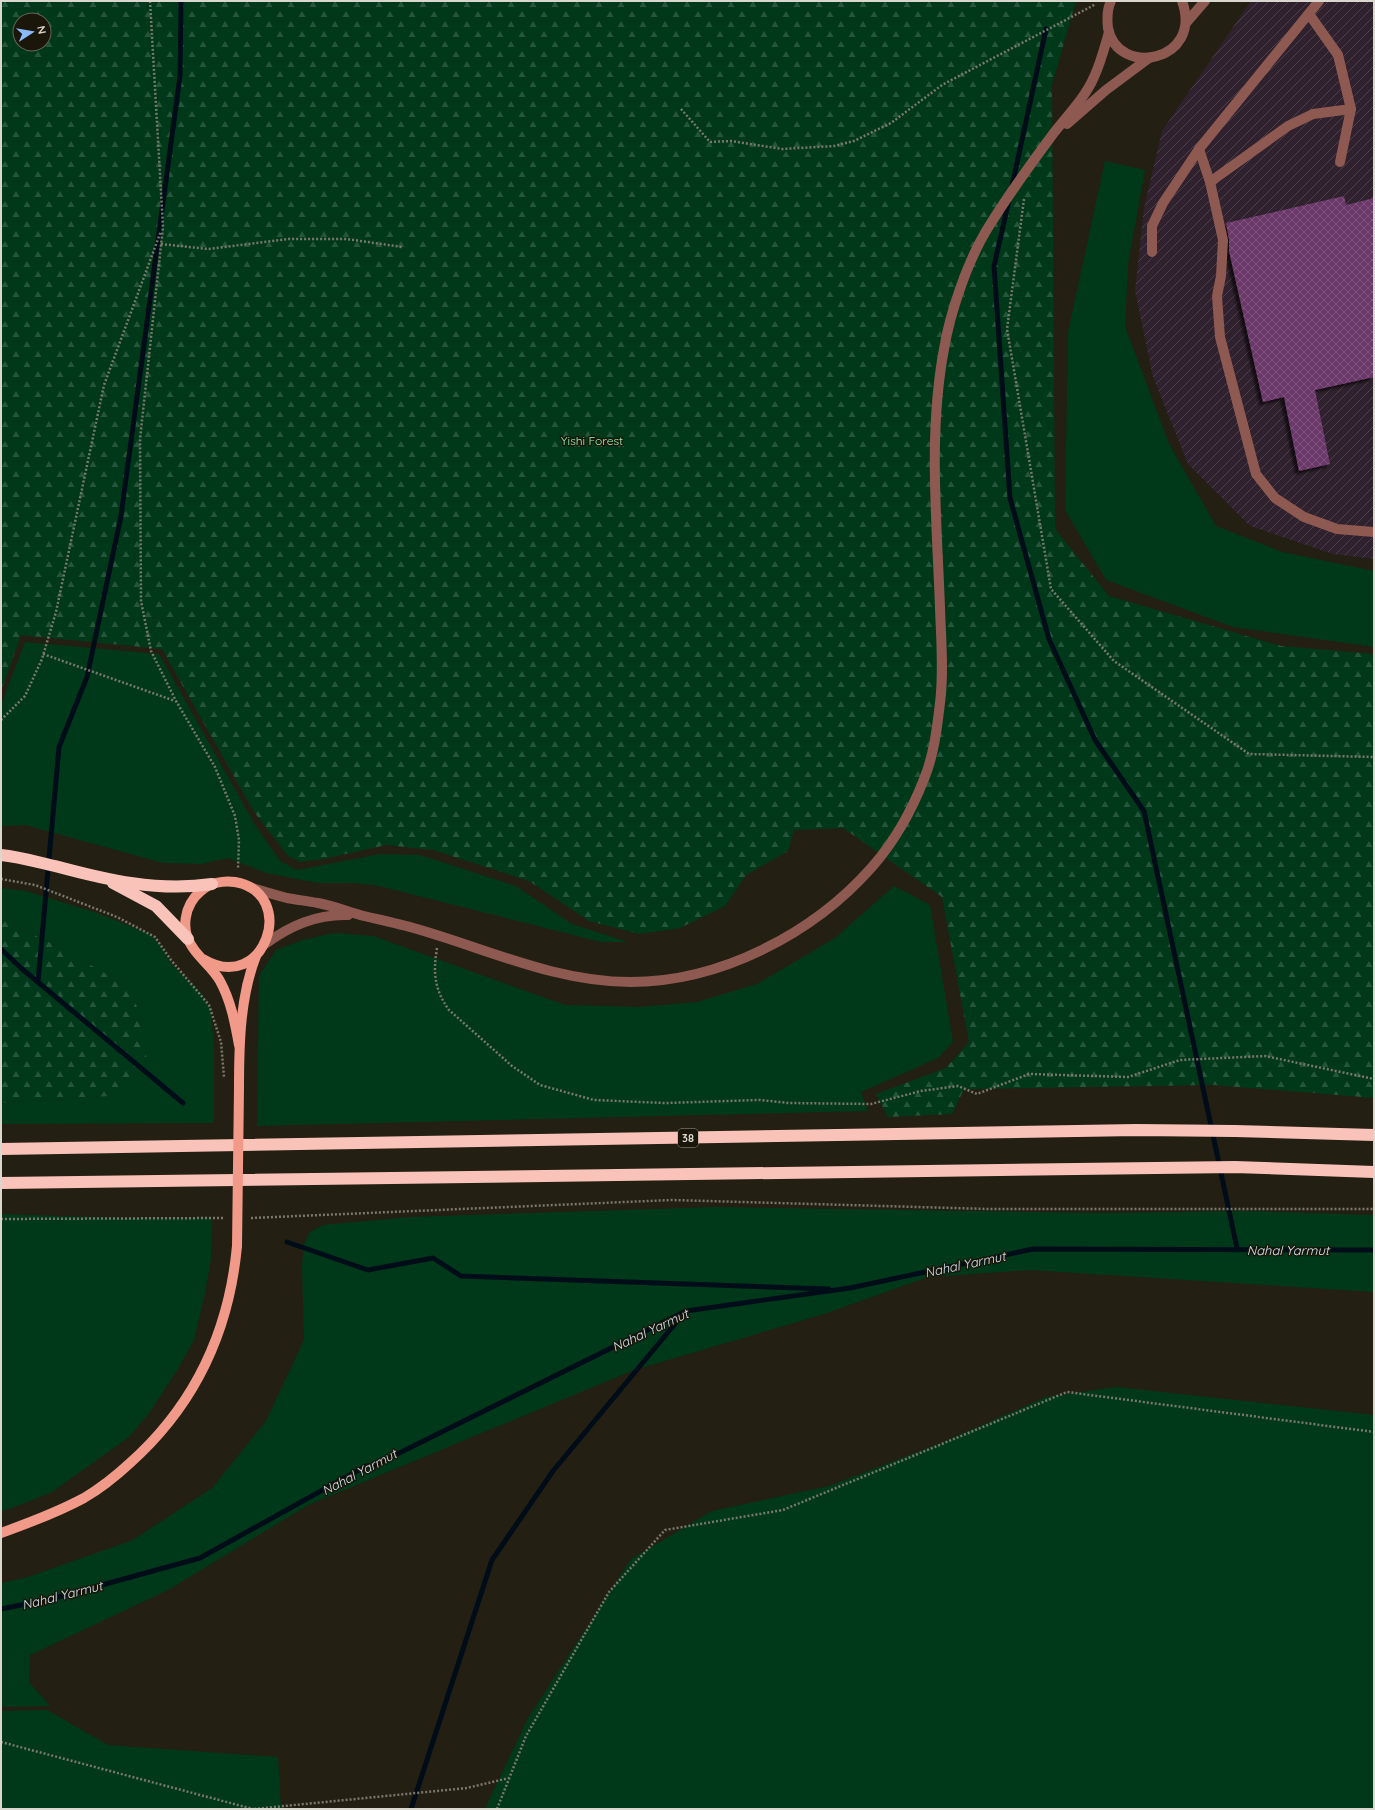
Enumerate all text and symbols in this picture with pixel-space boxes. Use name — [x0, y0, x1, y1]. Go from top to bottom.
north arrow — [12, 12, 52, 52]
text: N — [34, 25, 49, 35]
park label: Yishi Forest — [561, 433, 623, 448]
road number: 38 — [678, 1129, 698, 1147]
water label: Nahal Yarmut — [1247, 1242, 1331, 1258]
water label: Nahal Yarmut — [923, 1247, 1009, 1280]
water label: Nahal Yarmut — [609, 1305, 692, 1355]
water label: Nahal Yarmut — [319, 1445, 401, 1498]
water label: Nahal Yarmut — [20, 1577, 106, 1613]

